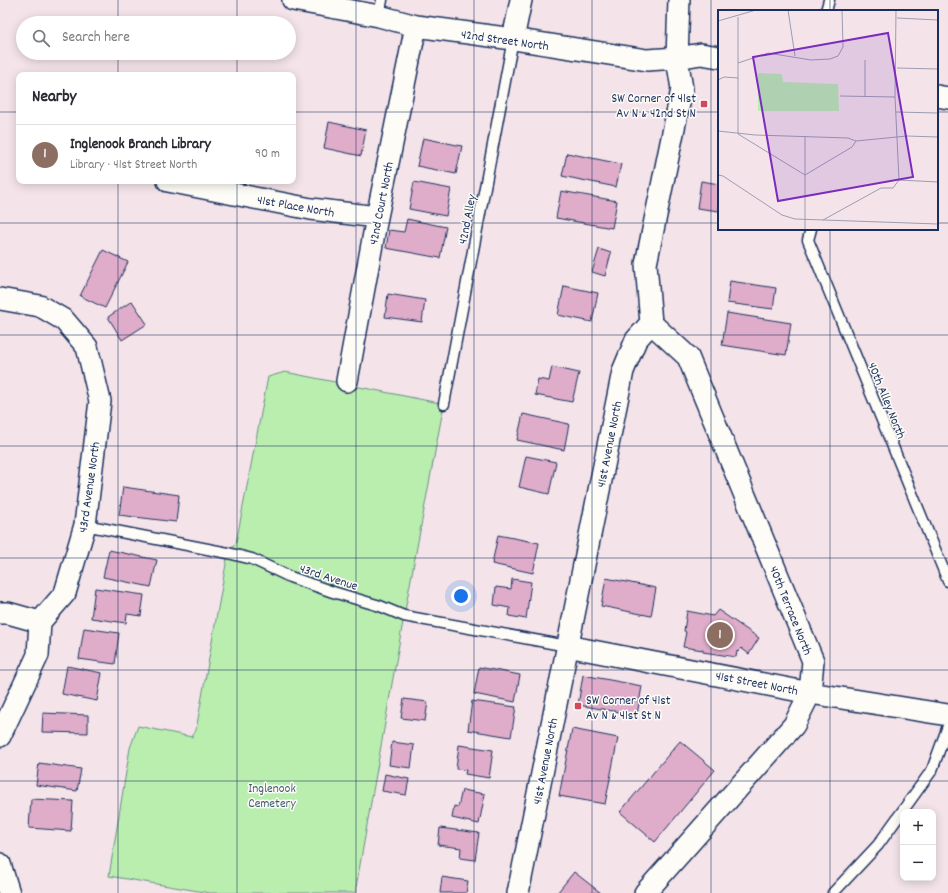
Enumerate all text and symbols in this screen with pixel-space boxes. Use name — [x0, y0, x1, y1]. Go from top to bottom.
inset map — [718, 10, 938, 230]
search box — [16, 16, 296, 60]
street label: 42nd Street North — [460, 26, 550, 57]
icon: search — [30, 27, 52, 49]
text: Search here — [62, 27, 130, 49]
text: Nearby — [32, 86, 76, 110]
place label: SW Corner of 41st Av N & 42nd St N — [611, 90, 696, 124]
marker: SW Corner of 41st Av N & 42nd St N — [699, 99, 709, 109]
text: Inglenook Branch Library — [70, 134, 211, 156]
text: 1 — [44, 145, 46, 164]
text: 90 m — [255, 145, 280, 164]
text: Library · 41st Street North — [70, 156, 197, 175]
street label: 42nd Court North — [365, 160, 400, 247]
street label: 41st Place North — [255, 191, 336, 224]
street label: 42nd Alley — [454, 192, 483, 246]
street label: 40th Alley North — [862, 360, 910, 442]
street label: 41st Avenue North — [593, 400, 628, 489]
street label: 43rd Avenue North — [75, 441, 106, 534]
street label: 43rd Avenue — [296, 560, 360, 597]
street label: 40th Terrace North — [763, 564, 816, 658]
your location — [451, 586, 471, 606]
pin: 1 — [707, 620, 733, 650]
street label: 41st Street North — [714, 667, 800, 702]
place label: SW Corner of 41st Av N & 41st St N — [586, 692, 671, 726]
marker: SW Corner of 41st Av N & 41st St N — [573, 701, 583, 711]
street label: 41st Avenue North — [529, 717, 564, 806]
park label: Inglenook Cemetery — [248, 780, 296, 814]
map controls — [900, 809, 936, 881]
button: + — [900, 809, 936, 845]
button: − — [900, 845, 936, 881]

